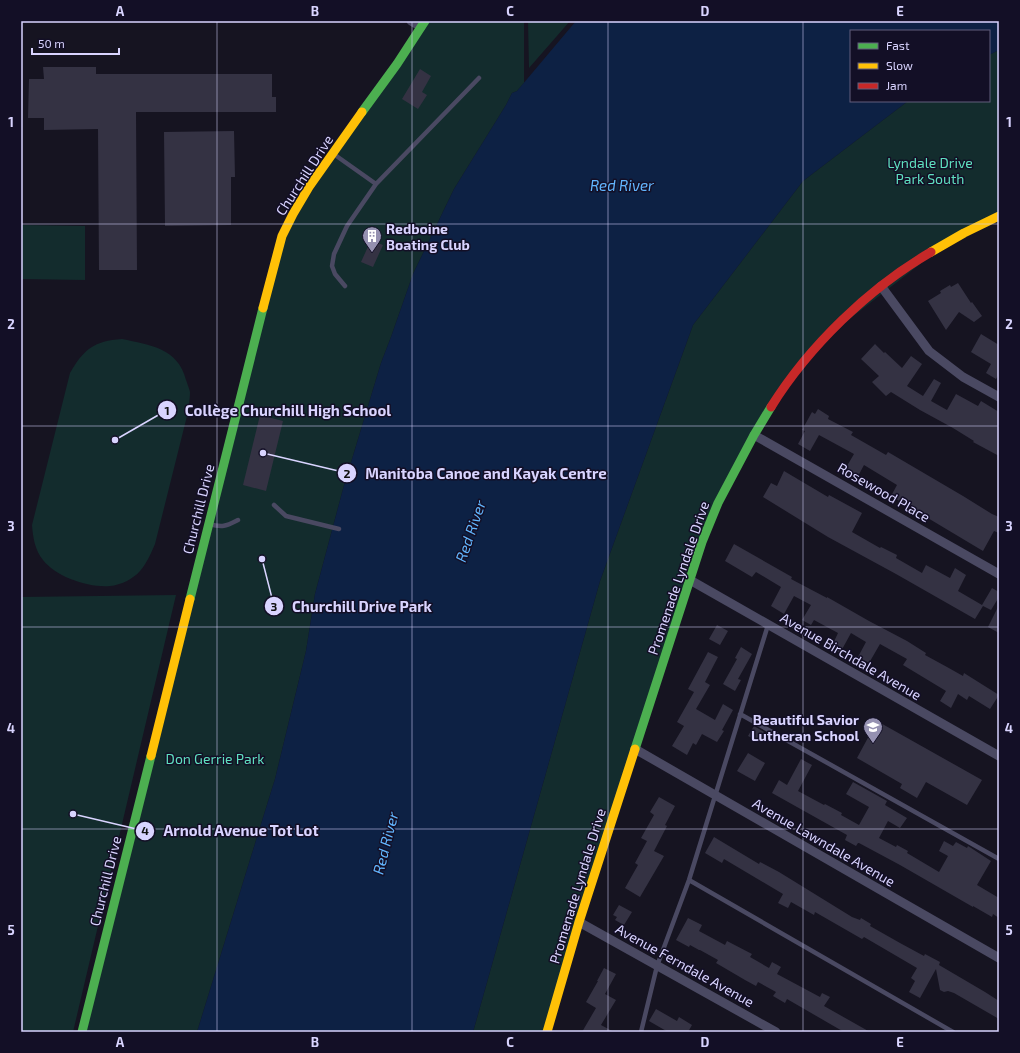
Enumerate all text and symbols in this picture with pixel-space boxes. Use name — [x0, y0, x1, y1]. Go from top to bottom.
text: A — [116, 3, 125, 19]
text: B — [311, 3, 319, 19]
text: C — [506, 3, 514, 19]
text: D — [701, 3, 710, 19]
text: E — [896, 3, 904, 19]
scale bar — [32, 30, 119, 56]
legend — [850, 30, 990, 102]
text: 50 m — [38, 36, 65, 50]
text: Fast — [886, 38, 910, 52]
text: Slow — [886, 58, 913, 72]
text: Jam — [886, 78, 907, 92]
text: 1 — [8, 114, 14, 130]
text: 1 — [1006, 114, 1012, 130]
street label: Churchill Drive — [272, 132, 336, 218]
park label: Lyndale Drive Park South — [887, 154, 973, 187]
water label: Red River — [590, 176, 655, 194]
place label: Redboine Boating Club — [386, 220, 470, 253]
building icon: Redboine Boating Club — [361, 225, 383, 253]
text: 2 — [7, 316, 15, 332]
text: 2 — [1005, 316, 1013, 332]
callout: Collège Churchill High School — [157, 397, 400, 424]
text: Collège Churchill High School — [185, 401, 391, 419]
text: 1 — [164, 403, 170, 417]
street label: Rosewood Place — [835, 459, 933, 525]
callout: Manitoba Canoe and Kayak Centre — [337, 460, 615, 487]
street label: Churchill Drive — [179, 462, 217, 556]
text: Manitoba Canoe and Kayak Centre — [365, 464, 607, 483]
text: 2 — [344, 466, 351, 480]
water label: Red River — [451, 497, 489, 564]
street label: Promenade Lyndale Drive — [644, 499, 712, 657]
text: 3 — [7, 518, 15, 534]
text: 3 — [1005, 518, 1013, 534]
callout: Churchill Drive Park — [264, 593, 440, 620]
text: Churchill Drive Park — [292, 597, 433, 615]
text: 3 — [271, 599, 278, 613]
street label: Avenue Birchdale Avenue — [778, 609, 924, 703]
place label: Beautiful Savior Lutheran School — [751, 711, 859, 744]
school or university icon: Beautiful Savior Lutheran School — [862, 716, 884, 744]
text: 4 — [7, 720, 15, 736]
text: 4 — [1005, 720, 1013, 736]
park label: Don Gerrie Park — [166, 750, 264, 767]
street label: Avenue Lawndale Avenue — [750, 794, 898, 890]
street label: Promenade Lyndale Drive — [545, 806, 609, 966]
water label: Red River — [369, 809, 402, 876]
callout: Arnold Avenue Tot Lot — [135, 817, 327, 844]
text: Arnold Avenue Tot Lot — [163, 821, 319, 839]
text: 4 — [141, 823, 149, 837]
street label: Churchill Drive — [86, 834, 124, 928]
street label: Avenue Ferndale Avenue — [613, 920, 757, 1010]
text: 5 — [7, 922, 15, 938]
text: 5 — [1005, 922, 1013, 938]
text: A — [116, 1034, 125, 1050]
text: B — [311, 1034, 319, 1050]
text: C — [506, 1034, 514, 1050]
text: D — [701, 1034, 710, 1050]
text: E — [896, 1034, 904, 1050]

